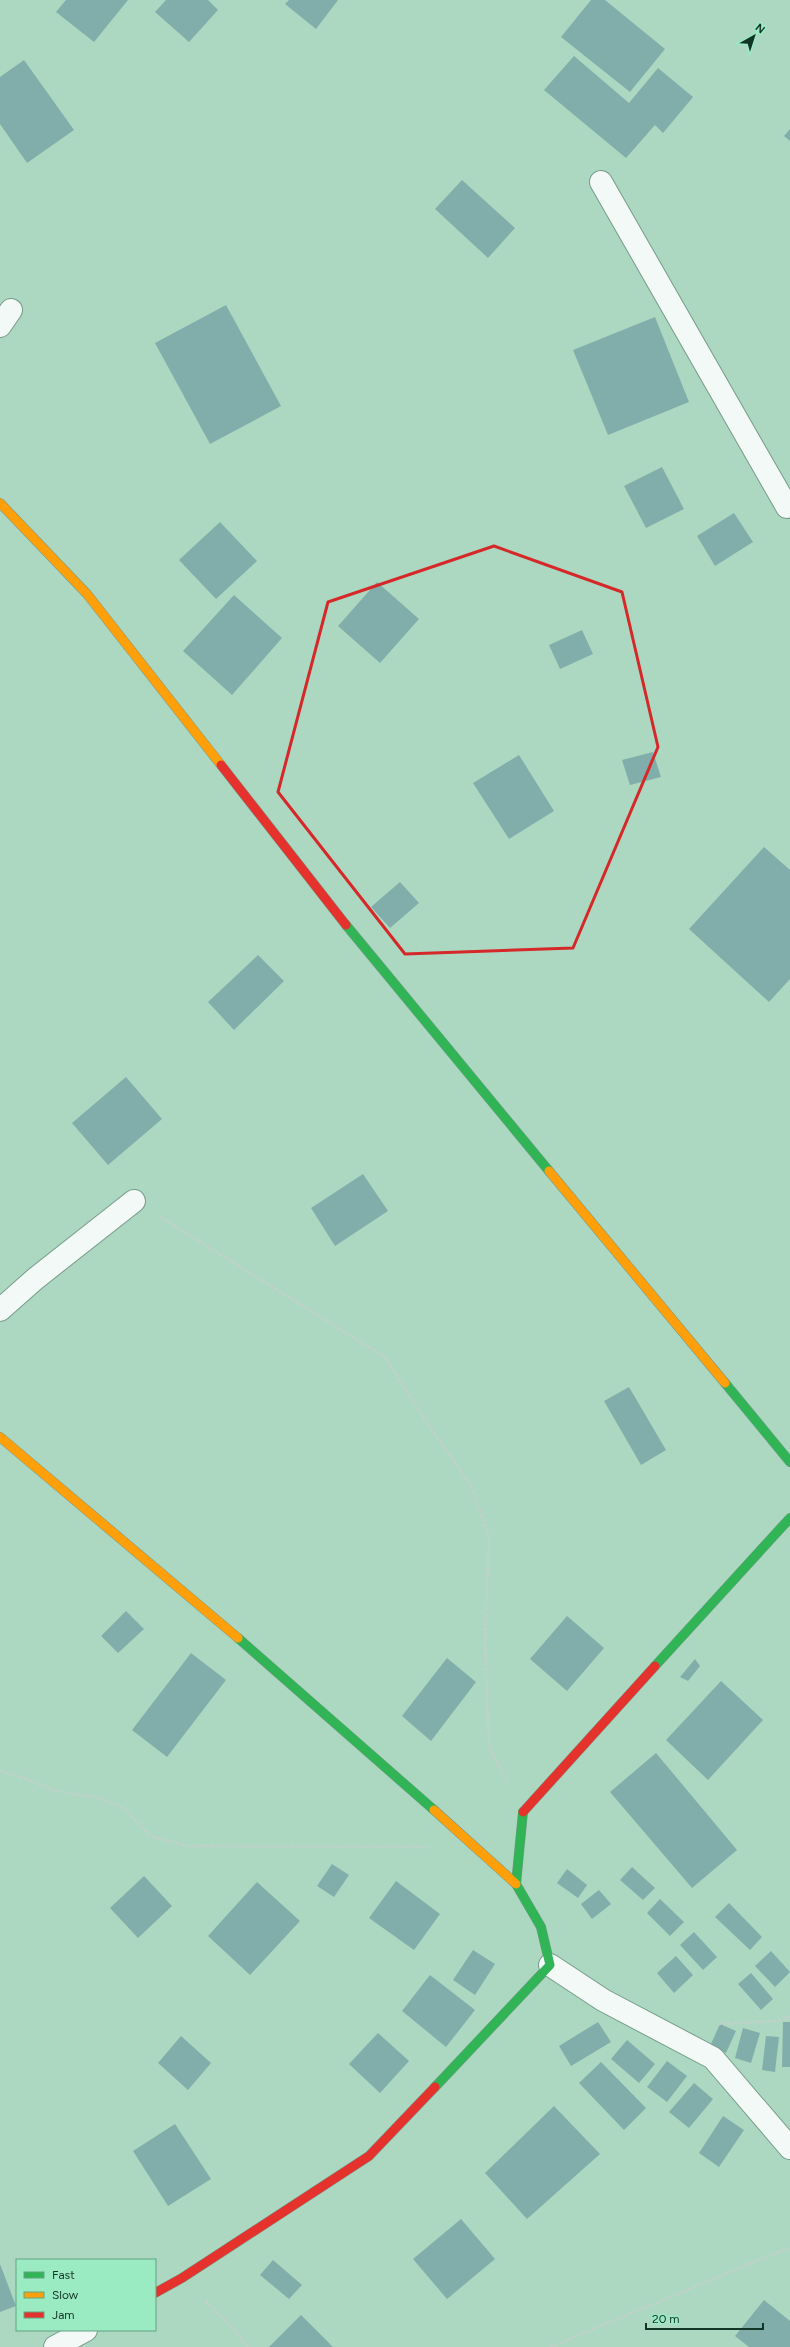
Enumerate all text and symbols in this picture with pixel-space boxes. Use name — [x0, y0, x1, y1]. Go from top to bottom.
north arrow — [734, 16, 774, 56]
text: N — [753, 21, 767, 36]
legend — [16, 2259, 156, 2331]
text: Fast — [52, 2268, 75, 2282]
text: Slow — [52, 2288, 79, 2302]
scale bar — [646, 2305, 763, 2331]
text: Jam — [52, 2308, 75, 2322]
text: 20 m — [652, 2312, 680, 2326]

